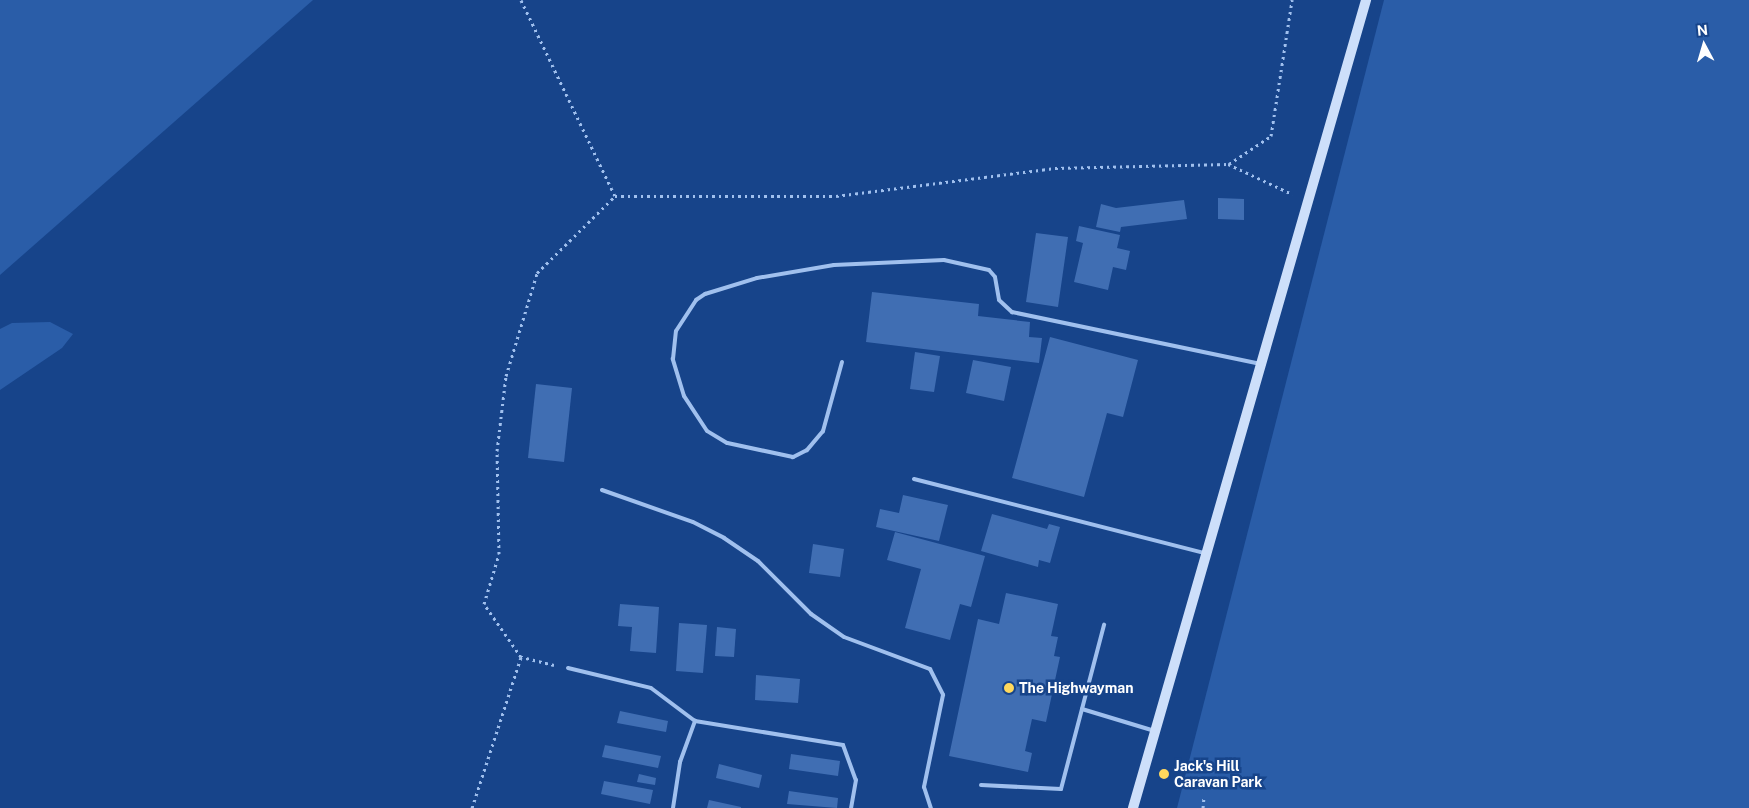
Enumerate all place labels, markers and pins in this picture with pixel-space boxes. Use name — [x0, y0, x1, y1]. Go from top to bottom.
place label: The Highwayman — [1019, 680, 1134, 696]
marker: The Highwayman — [1003, 682, 1015, 694]
place label: Jack's Hill Caravan Park — [1174, 758, 1262, 790]
marker: Jack's Hill Caravan Park — [1158, 768, 1170, 780]

